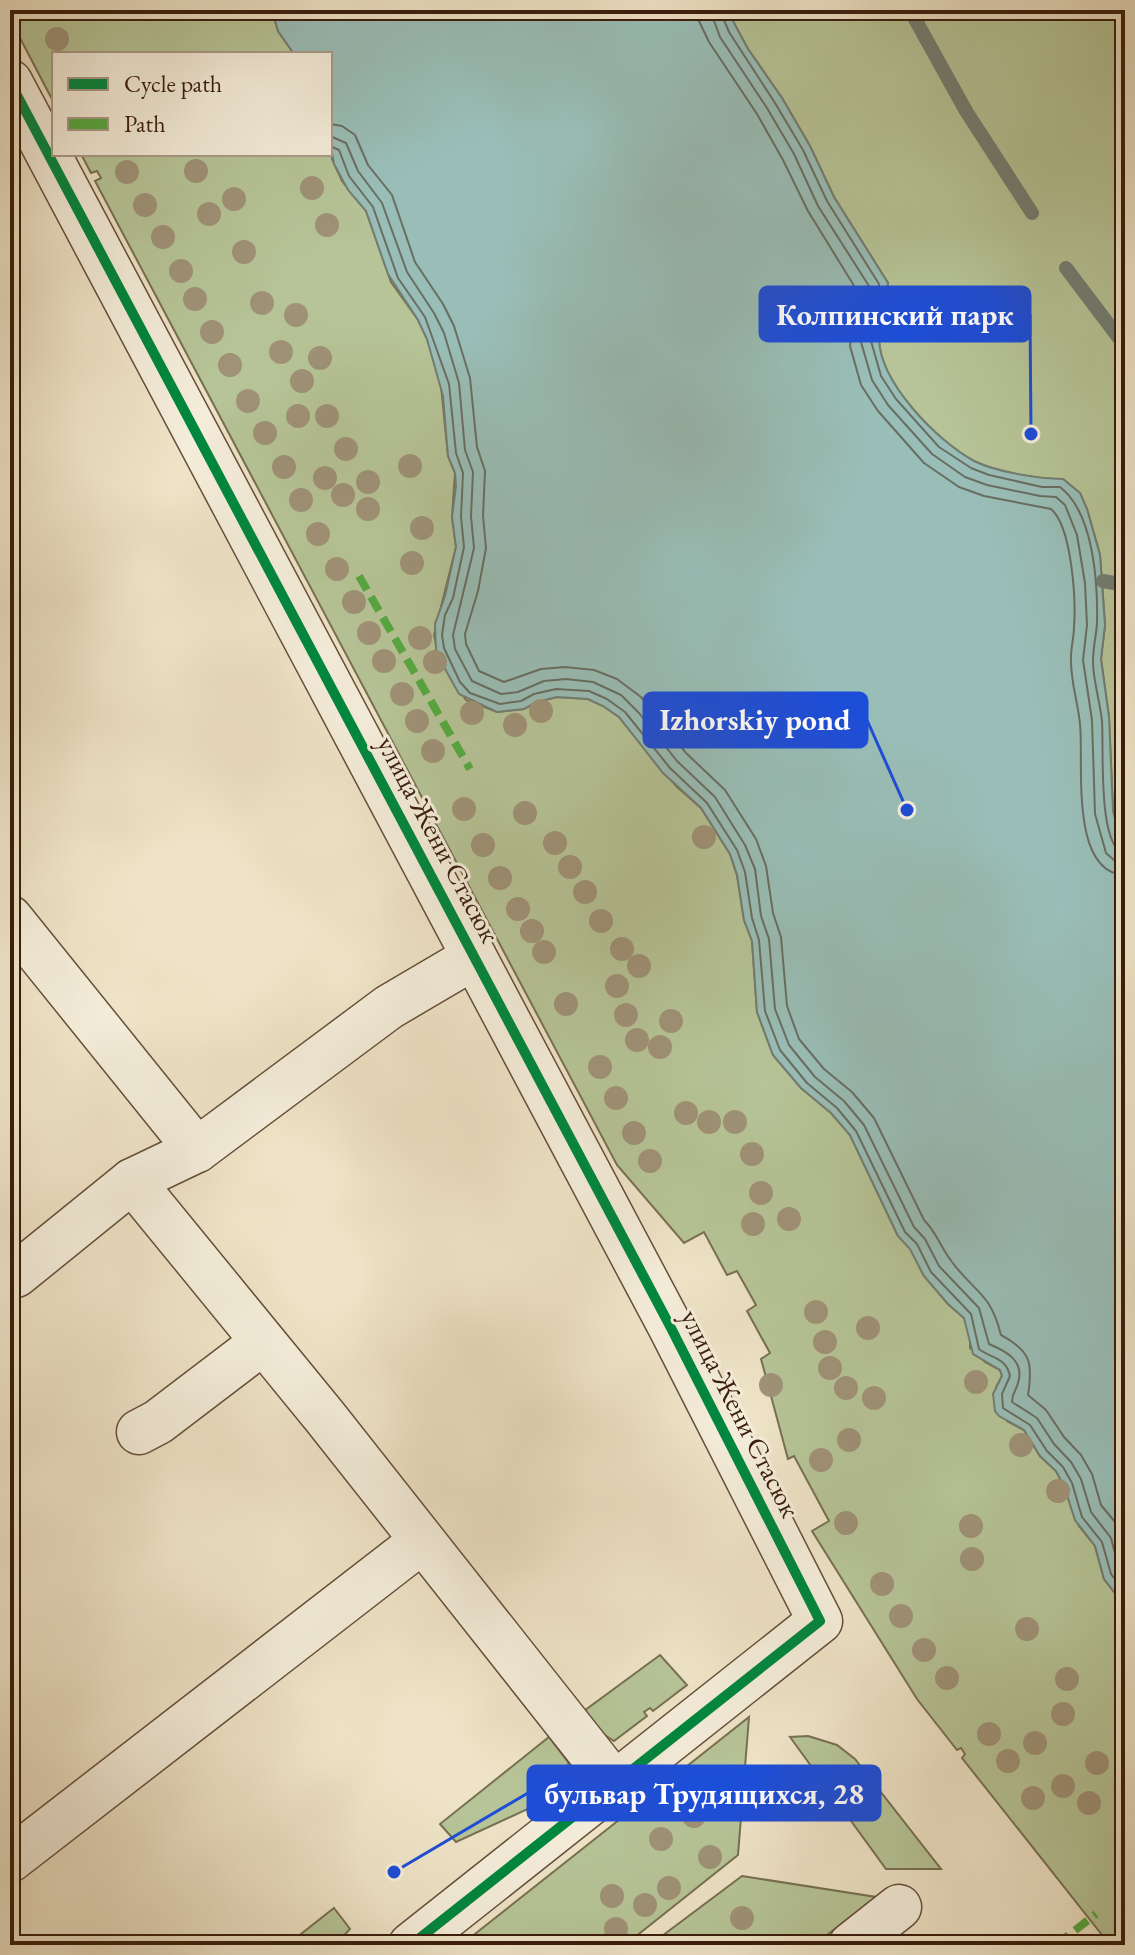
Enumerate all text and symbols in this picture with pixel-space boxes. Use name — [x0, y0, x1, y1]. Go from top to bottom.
legend — [52, 52, 332, 156]
text: Cycle path — [124, 68, 222, 99]
text: Path — [124, 108, 166, 139]
callout: Колпинский парк — [760, 287, 1030, 341]
text: Колпинский парк — [776, 295, 1014, 334]
callout: Izhorskiy pond — [644, 693, 867, 747]
text: Izhorskiy pond — [659, 700, 851, 739]
street label: улица Жени Стасюк — [369, 729, 509, 949]
street label: улица Жени Стасюк — [673, 1303, 809, 1523]
callout: бульвар Трудящихся, 28 — [528, 1766, 880, 1820]
text: бульвар Трудящихся, 28 — [544, 1774, 864, 1813]

